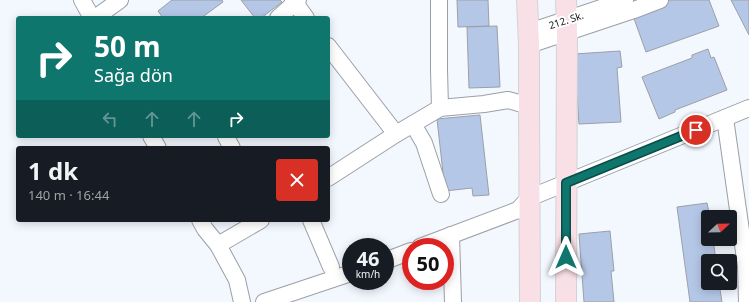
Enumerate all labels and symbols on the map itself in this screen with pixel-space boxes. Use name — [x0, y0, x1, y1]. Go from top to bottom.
street label: 212. Sk. — [547, 8, 585, 32]
pin — [679, 113, 713, 147]
north arrow — [701, 210, 737, 246]
position arrow — [545, 236, 587, 278]
speed limit sign: 50 — [402, 238, 454, 290]

